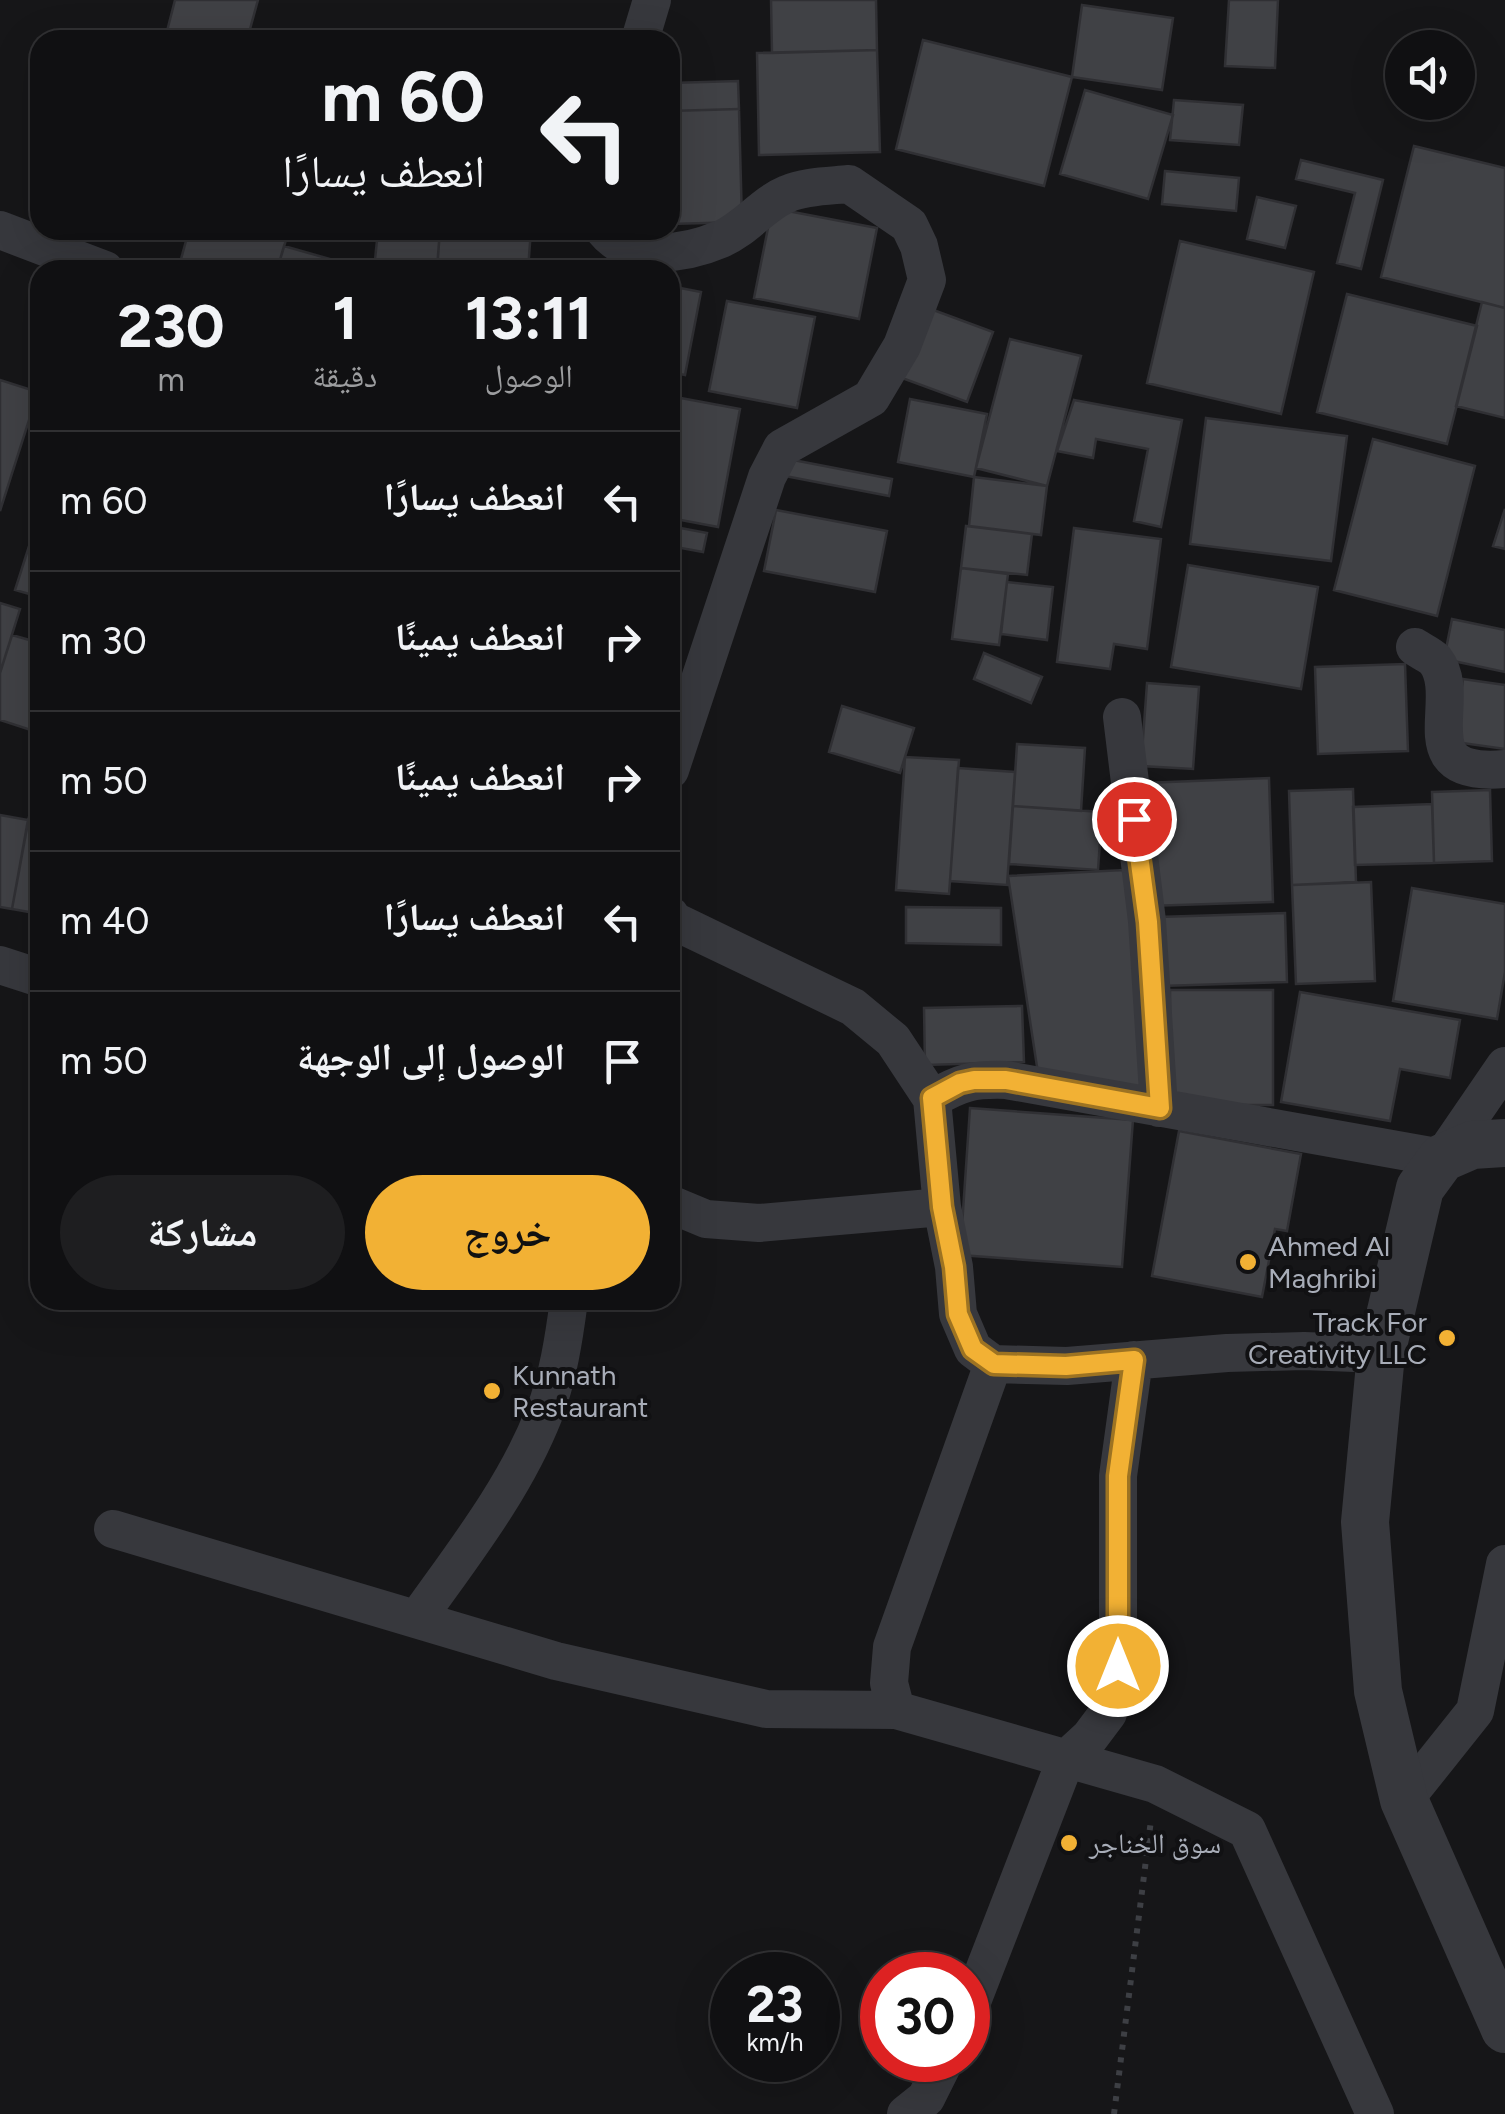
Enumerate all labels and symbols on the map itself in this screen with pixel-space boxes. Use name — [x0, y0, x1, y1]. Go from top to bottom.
pin — [1092, 777, 1177, 862]
place label: Ahmed Al Maghribi — [1268, 1229, 1390, 1295]
marker: Ahmed Al Maghribi — [1237, 1251, 1259, 1273]
place label: Track For Creativity LLC — [1248, 1305, 1428, 1371]
marker: Track For Creativity LLC — [1436, 1327, 1458, 1349]
place label: Kunnath Restaurant — [512, 1358, 648, 1424]
marker: Kunnath Restaurant — [481, 1380, 503, 1402]
position arrow — [1066, 1614, 1170, 1718]
place label: سوق الخناجر — [1088, 1826, 1221, 1861]
marker: سوق الخناجر — [1058, 1832, 1080, 1854]
speed limit sign: 30 — [860, 1952, 990, 2082]

